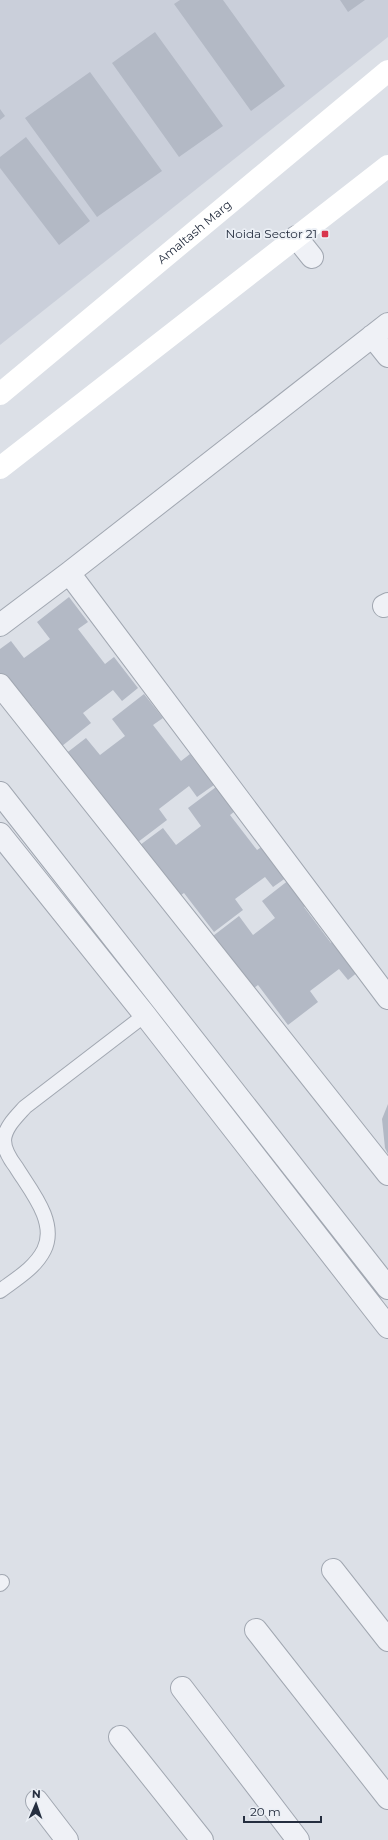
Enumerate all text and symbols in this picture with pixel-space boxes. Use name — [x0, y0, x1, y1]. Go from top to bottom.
street label: Amaltash Marg — [154, 197, 234, 267]
place label: Noida Sector 21 — [225, 226, 317, 241]
marker: Noida Sector 21 — [320, 229, 330, 239]
north arrow — [16, 1784, 56, 1824]
text: N — [32, 1787, 41, 1801]
scale bar — [244, 1798, 321, 1824]
text: 20 m — [250, 1804, 281, 1819]

